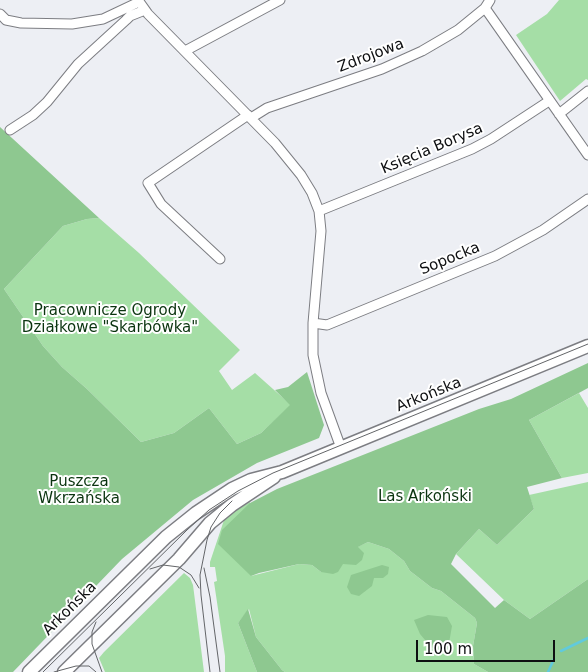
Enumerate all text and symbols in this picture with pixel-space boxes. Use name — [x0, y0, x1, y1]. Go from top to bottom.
street label: Zdrojowa — [335, 35, 407, 77]
street label: Księcia Borysa — [378, 119, 486, 179]
street label: Sopocka — [417, 239, 483, 279]
park label: Pracownicze Ogrody Działkowe "Skarbówka" — [22, 302, 198, 337]
street label: Arkońska — [394, 374, 464, 416]
park label: Puszcza Wkrzańska — [38, 473, 120, 508]
park label: Las Arkoński — [378, 488, 472, 506]
street label: Arkońska — [39, 578, 101, 640]
scale bar — [418, 630, 557, 662]
text: 100 m — [424, 640, 472, 658]

